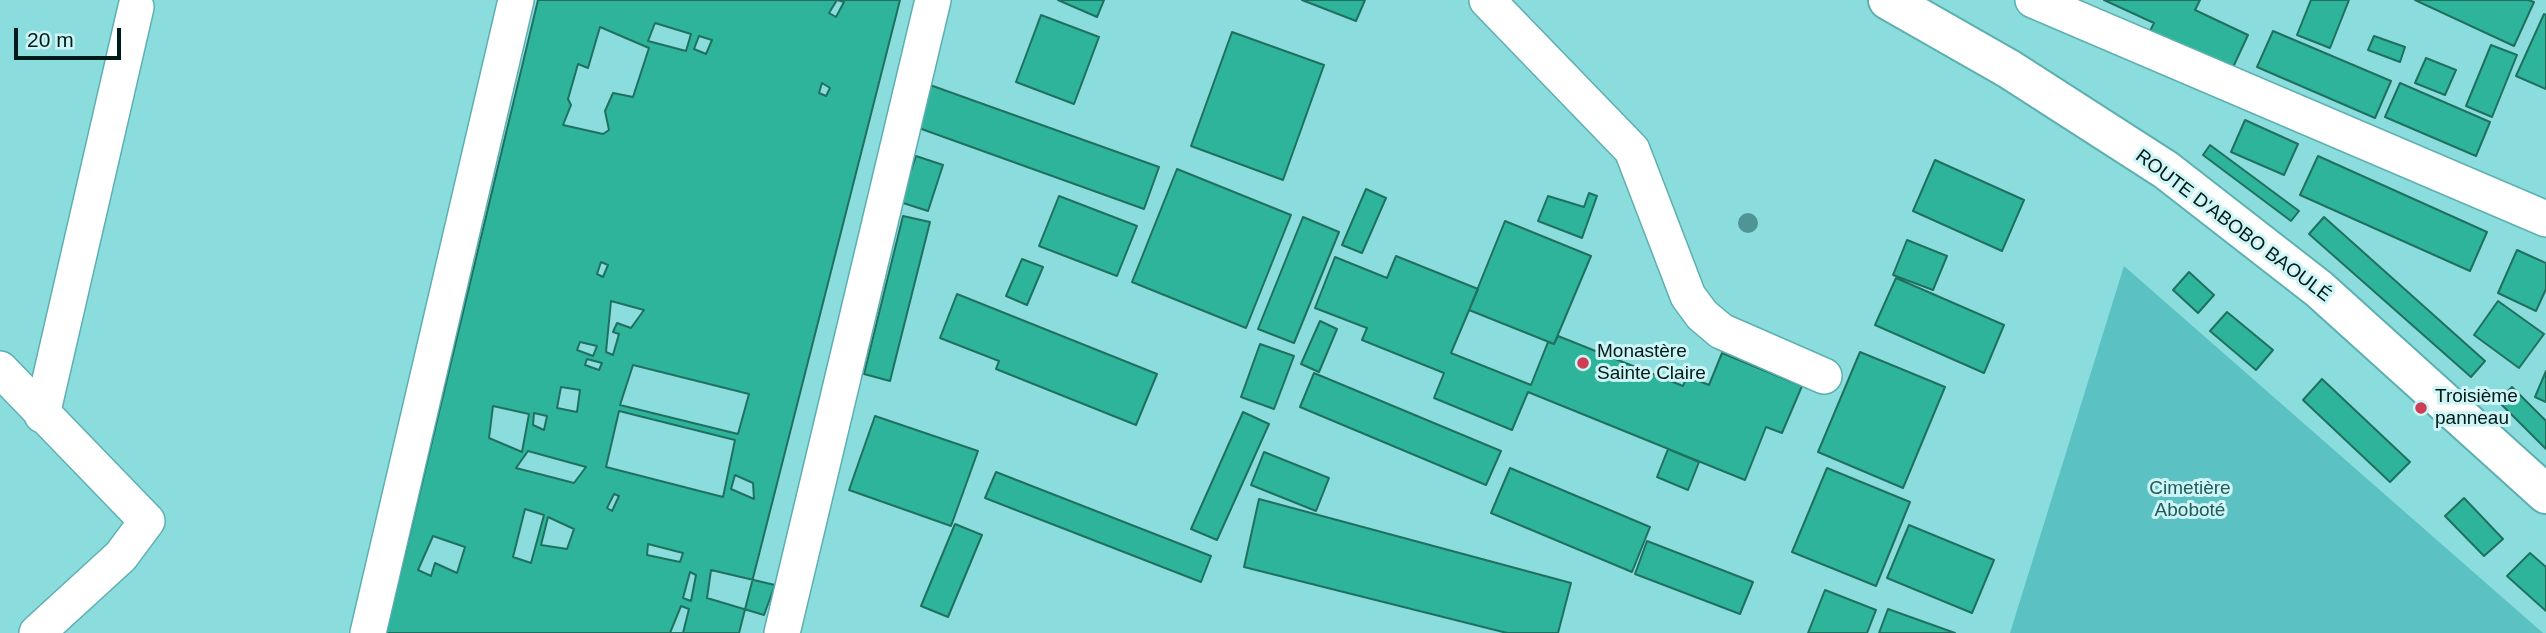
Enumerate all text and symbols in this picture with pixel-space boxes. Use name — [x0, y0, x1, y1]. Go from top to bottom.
scale bar — [18, 14, 124, 58]
text: 20 m — [27, 28, 74, 51]
street label: ROUTE D'ABOBO BAOULÉ — [2131, 145, 2335, 307]
place label: Monastère Sainte Claire — [1597, 341, 1706, 385]
marker: Monastère Sainte Claire — [1575, 355, 1591, 371]
place label: Troisième panneau — [2435, 386, 2518, 430]
marker: Troisième panneau — [2413, 400, 2429, 416]
park label: Cimetière Aboboté — [2149, 478, 2231, 522]

